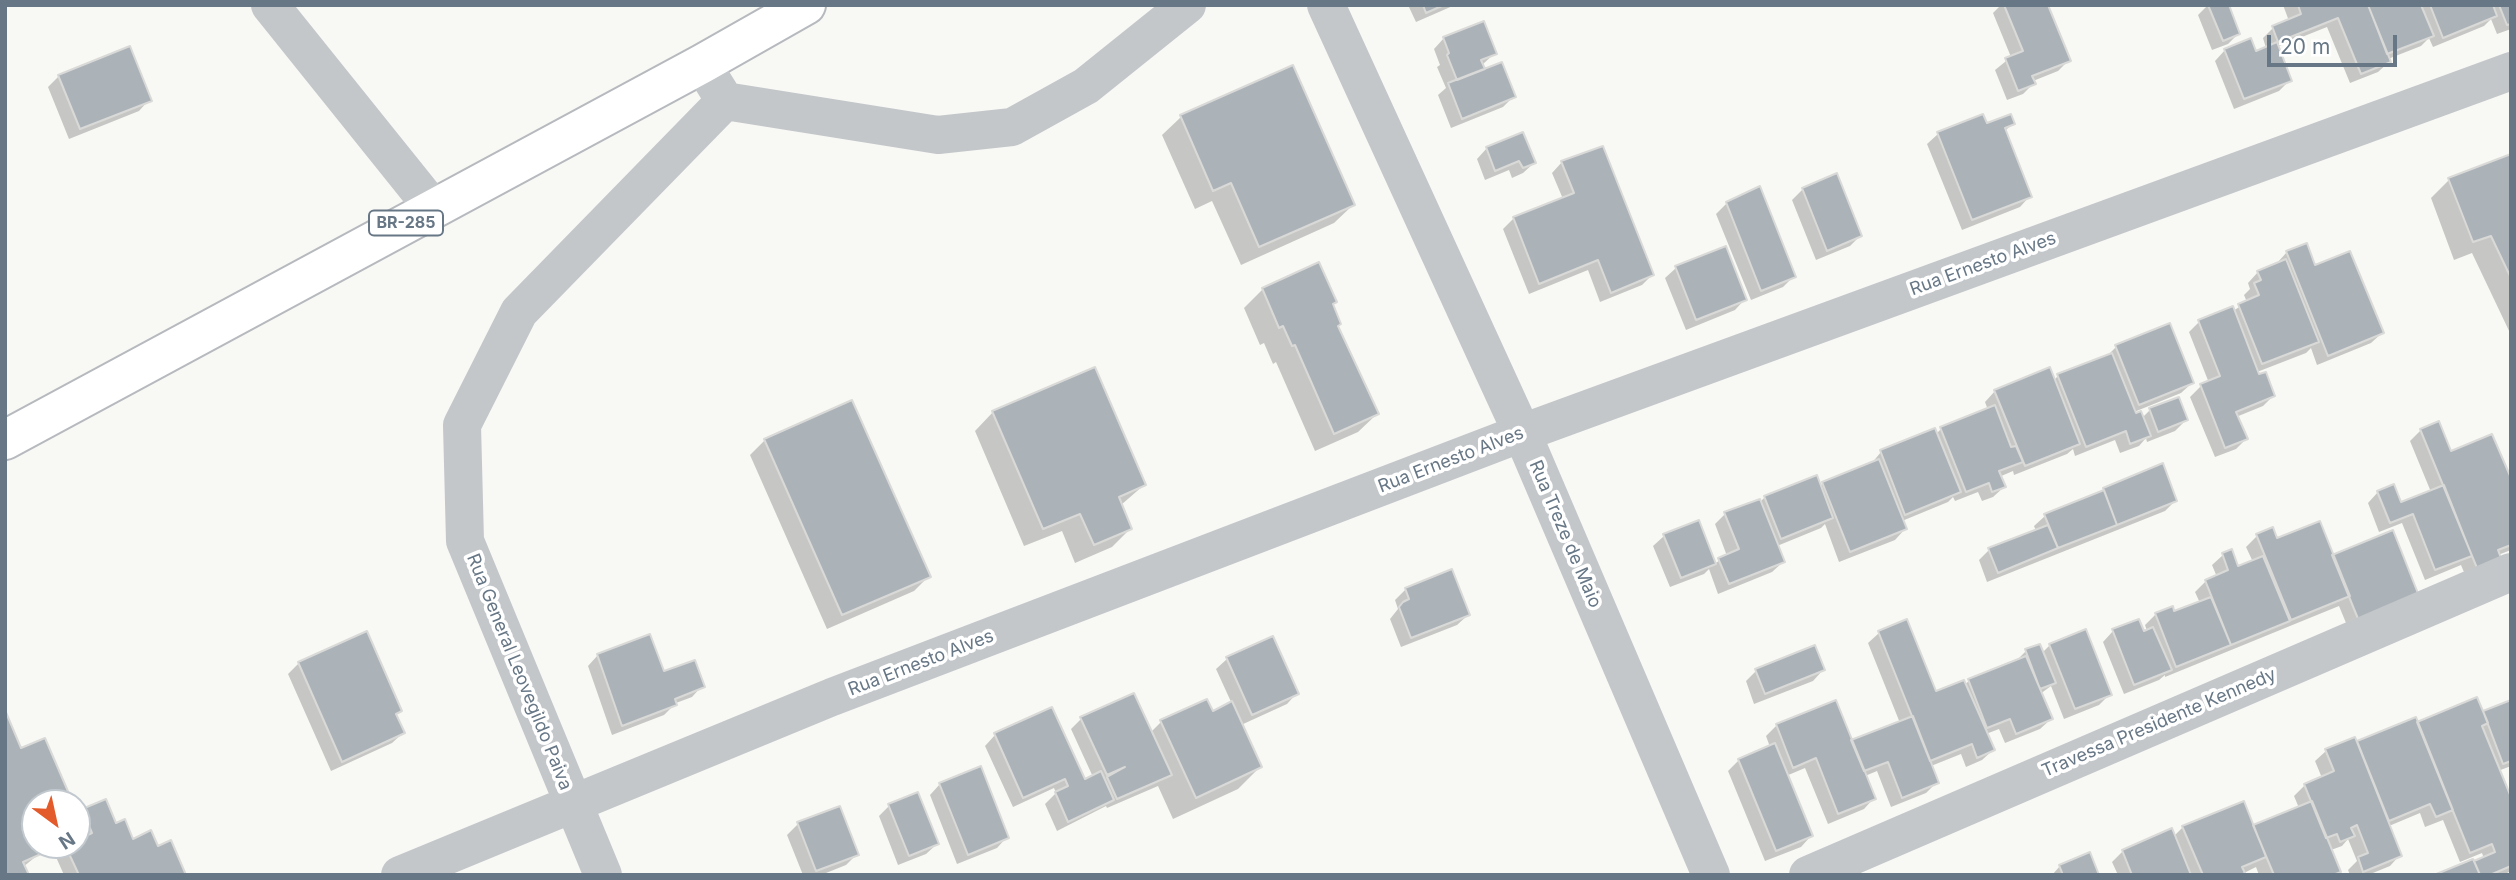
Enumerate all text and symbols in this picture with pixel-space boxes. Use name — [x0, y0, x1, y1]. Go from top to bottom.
scale bar — [2271, 21, 2400, 65]
text: 20 m — [2280, 34, 2330, 59]
road number: BR-285 — [369, 210, 443, 236]
street label: Rua Ernesto Alves — [1907, 227, 2059, 301]
street label: Rua Ernesto Alves — [1375, 422, 1527, 498]
street label: Rua Treze de Maio — [1524, 457, 1606, 611]
street label: Rua General Leovegildo Paiva — [462, 551, 576, 793]
street label: Rua Ernesto Alves — [845, 625, 997, 701]
street label: Travessa Presidente Kennedy — [2039, 664, 2279, 782]
north arrow — [21, 789, 91, 859]
text: N — [54, 827, 79, 854]

